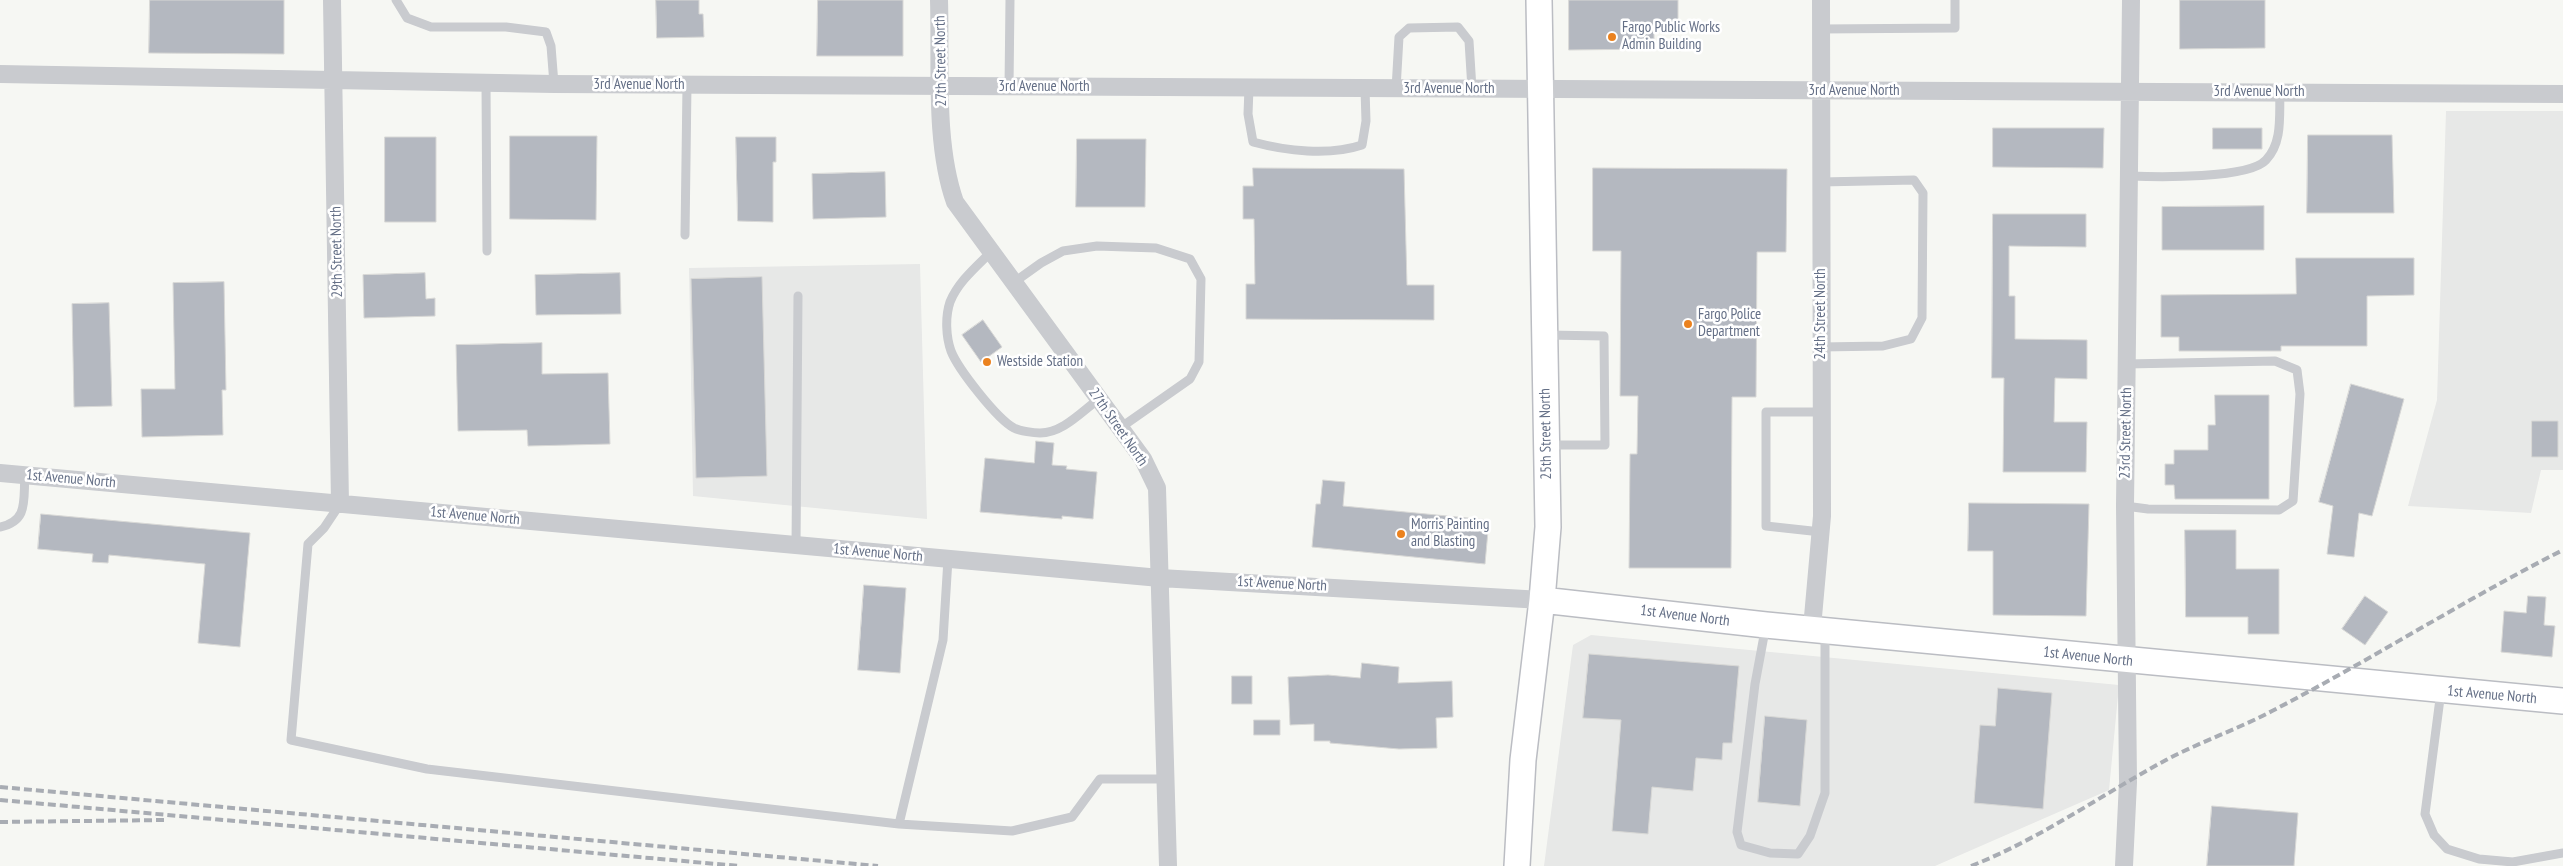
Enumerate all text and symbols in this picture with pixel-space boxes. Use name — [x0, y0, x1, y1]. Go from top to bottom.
street label: 27th Street North — [931, 15, 951, 107]
place label: Fargo Public Works Admin Building — [1622, 19, 1720, 54]
marker: Fargo Public Works Admin Building — [1606, 31, 1618, 43]
street label: 3rd Avenue North — [593, 76, 685, 94]
street label: 3rd Avenue North — [998, 78, 1090, 96]
street label: 3rd Avenue North — [1403, 80, 1495, 98]
street label: 3rd Avenue North — [1808, 82, 1900, 100]
street label: 3rd Avenue North — [2213, 83, 2305, 101]
street label: 29th Street North — [327, 206, 347, 298]
street label: 24th Street North — [1812, 268, 1830, 360]
place label: Fargo Police Department — [1698, 306, 1761, 341]
marker: Fargo Police Department — [1682, 318, 1694, 330]
place label: Westside Station — [997, 353, 1083, 371]
marker: Westside Station — [981, 356, 993, 368]
street label: 27th Street North — [1084, 384, 1152, 470]
street label: 23rd Street North — [2116, 387, 2136, 479]
street label: 25th Street North — [1536, 388, 1556, 480]
street label: 1st Avenue North — [25, 466, 117, 492]
street label: 1st Avenue North — [429, 503, 521, 529]
place label: Morris Painting and Blasting — [1411, 516, 1489, 551]
marker: Morris Painting and Blasting — [1395, 528, 1407, 540]
street label: 1st Avenue North — [832, 540, 924, 566]
street label: 1st Avenue North — [1237, 573, 1327, 595]
street label: 1st Avenue North — [1639, 602, 1731, 630]
street label: 1st Avenue North — [2042, 643, 2134, 671]
street label: 1st Avenue North — [2446, 682, 2538, 708]

